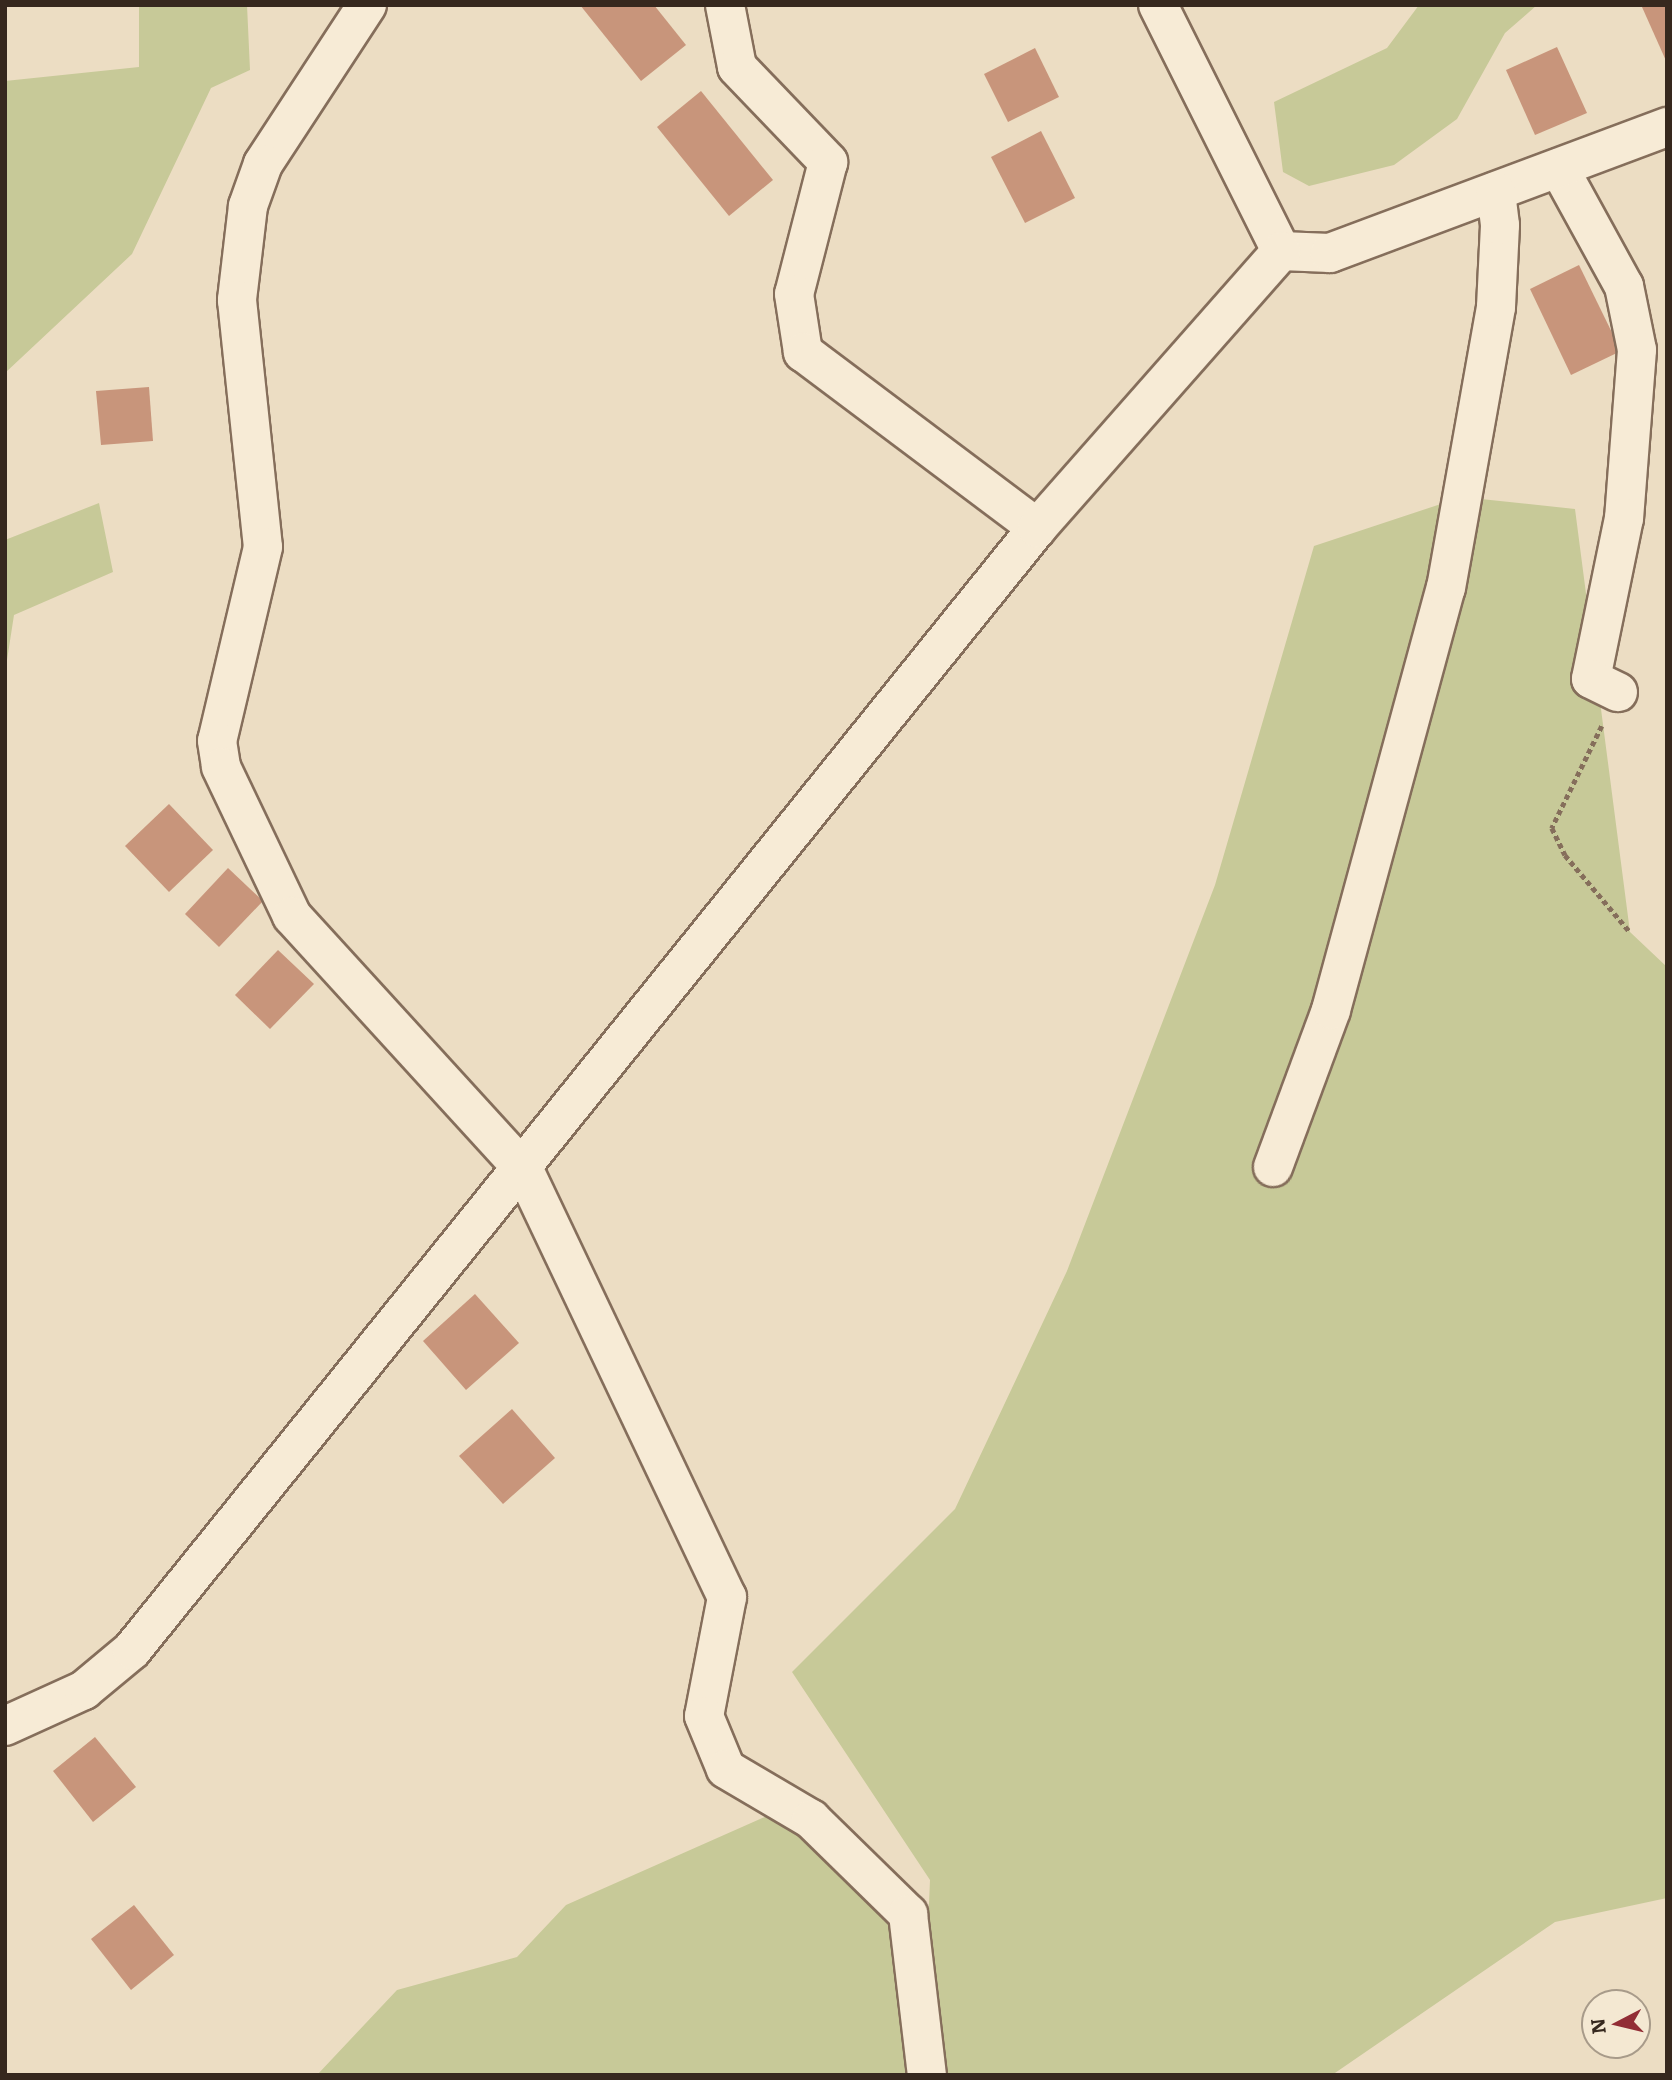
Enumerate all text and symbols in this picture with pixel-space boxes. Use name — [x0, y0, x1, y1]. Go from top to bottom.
north arrow — [1581, 1989, 1651, 2059]
text: N — [1582, 2017, 1612, 2036]

